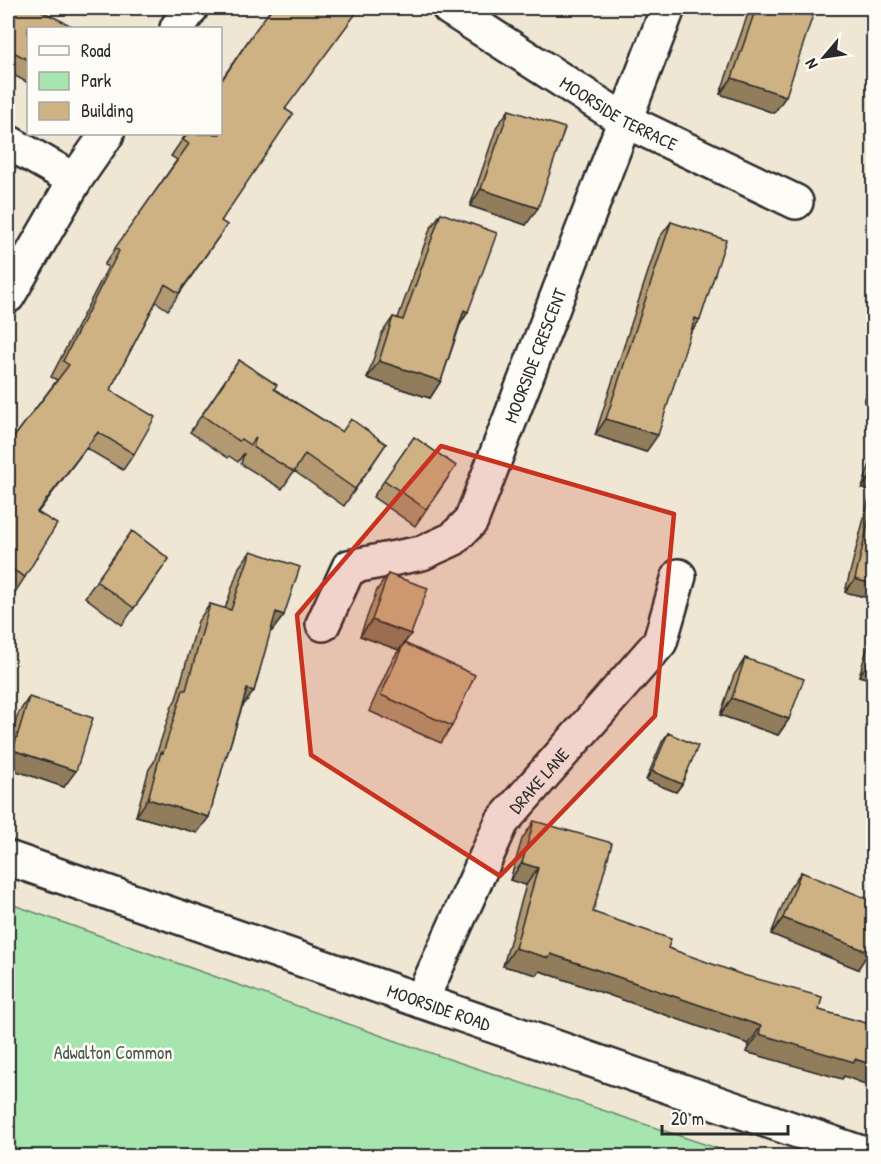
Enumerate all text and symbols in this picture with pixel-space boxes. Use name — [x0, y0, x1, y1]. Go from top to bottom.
legend — [27, 27, 222, 135]
north arrow — [794, 27, 854, 87]
text: Road — [81, 38, 111, 63]
text: N — [799, 55, 823, 73]
text: Park — [81, 68, 112, 93]
street label: MOORSIDE TERRACE — [555, 70, 682, 156]
text: Building — [81, 98, 133, 123]
street label: MOORSIDE CRESCENT — [497, 284, 572, 426]
street label: DRAKE LANE — [503, 742, 574, 819]
street label: MOORSIDE ROAD — [384, 978, 494, 1037]
park label: Adwalton Common — [54, 1040, 172, 1065]
scale bar — [662, 1098, 788, 1136]
text: 20 m — [671, 1106, 704, 1131]

